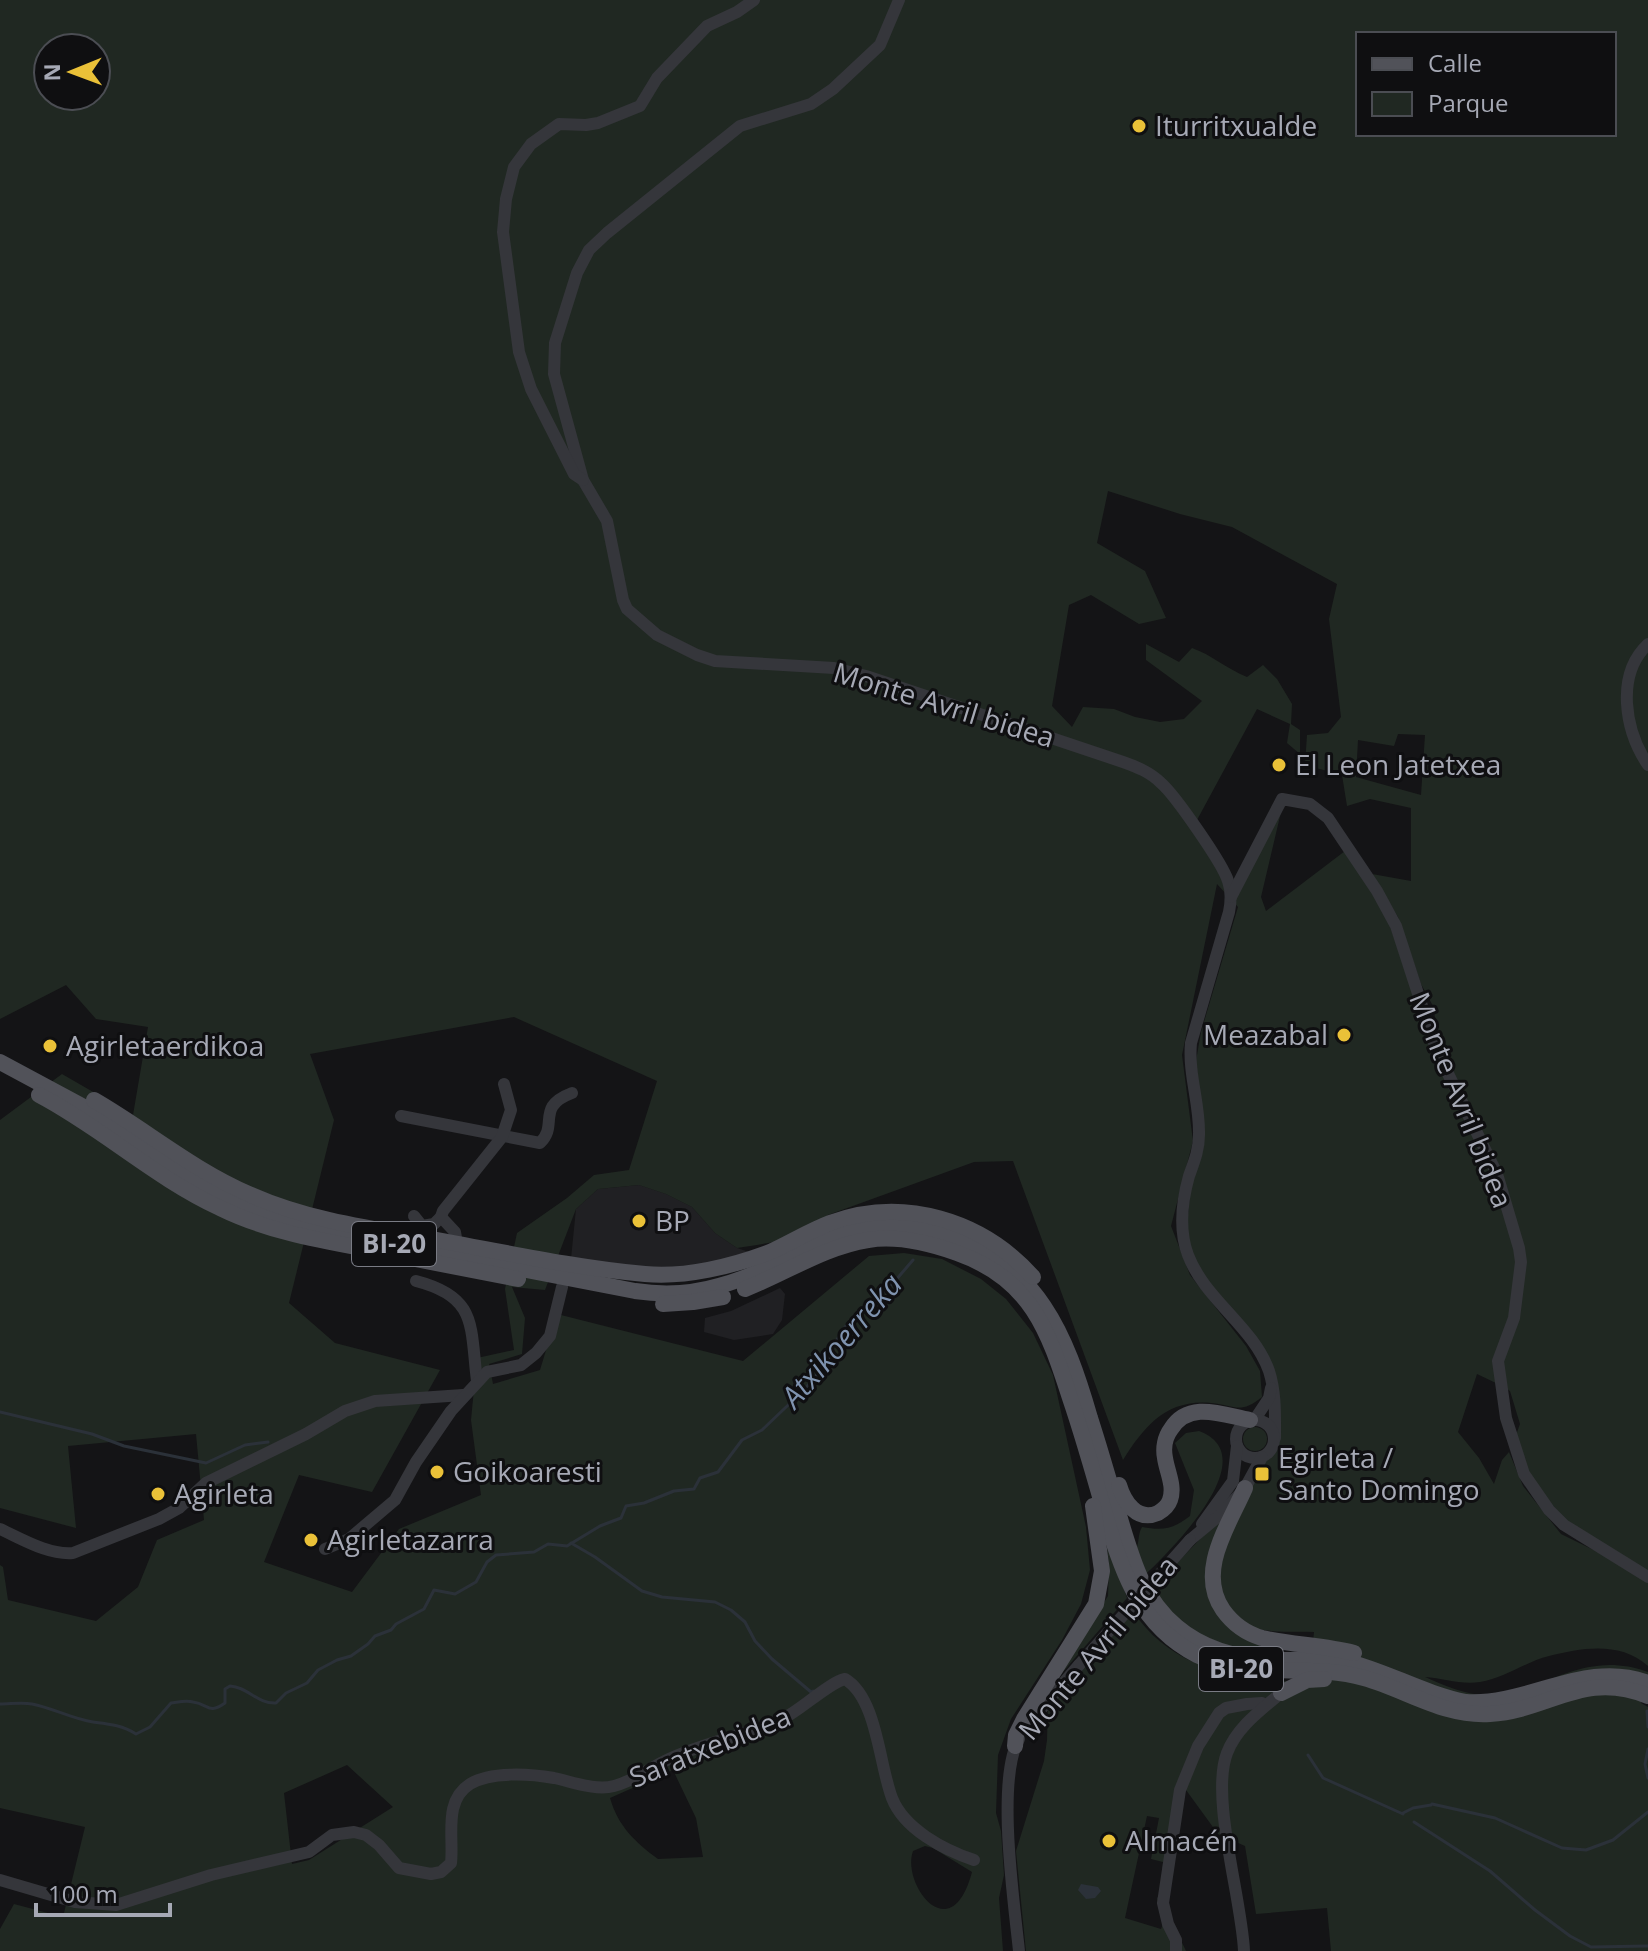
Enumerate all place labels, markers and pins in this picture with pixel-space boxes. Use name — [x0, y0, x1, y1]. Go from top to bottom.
place label: Iturritxualde — [1155, 106, 1317, 144]
marker: Iturritxualde — [1130, 117, 1148, 135]
place label: El Leon Jatetxea — [1295, 745, 1501, 783]
marker: El Leon Jatetxea — [1270, 756, 1288, 774]
place label: Meazabal — [1203, 1015, 1328, 1053]
place label: Agirletaerdikoa — [66, 1026, 264, 1064]
marker: Meazabal — [1335, 1026, 1353, 1044]
marker: Agirletaerdikoa — [41, 1037, 59, 1055]
place label: BP — [655, 1201, 690, 1239]
marker: BP — [630, 1212, 648, 1230]
place label: Egirleta / Santo Domingo — [1278, 1438, 1480, 1508]
place label: Goikoaresti — [453, 1452, 602, 1490]
marker: Goikoaresti — [428, 1463, 446, 1481]
marker: Egirleta / Santo Domingo — [1253, 1465, 1271, 1483]
place label: Agirleta — [174, 1474, 274, 1512]
marker: Agirleta — [149, 1485, 167, 1503]
place label: Agirletazarra — [327, 1520, 494, 1558]
marker: Agirletazarra — [302, 1531, 320, 1549]
place label: Almacén — [1125, 1821, 1238, 1859]
marker: Almacén — [1100, 1832, 1118, 1850]

